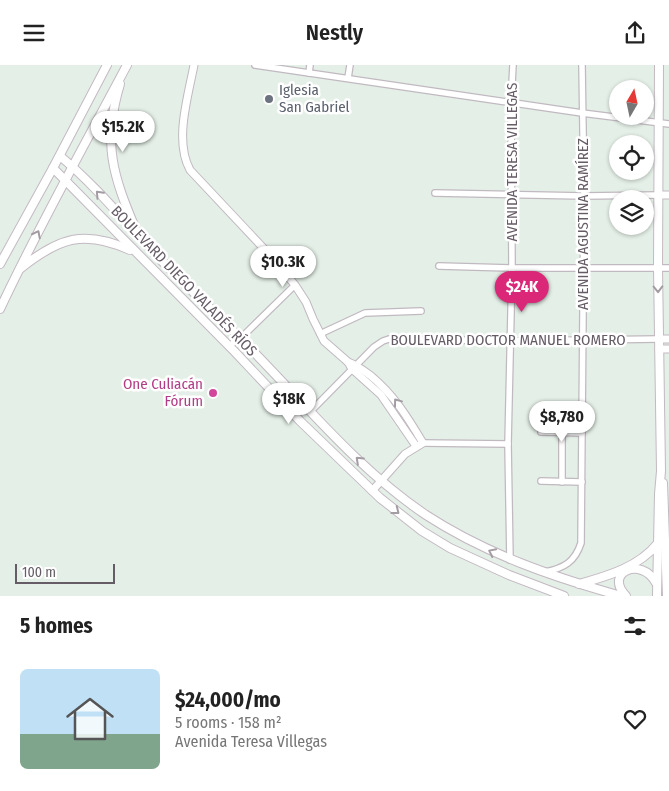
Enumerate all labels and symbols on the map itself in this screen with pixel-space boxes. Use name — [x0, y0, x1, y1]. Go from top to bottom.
north arrow — [609, 80, 654, 125]
place label: Iglesia San Gabriel — [279, 81, 350, 116]
street label: AVENIDA TERESA VILLEGAS — [503, 83, 521, 241]
marker: Iglesia San Gabriel — [263, 93, 275, 105]
pin: $15.2K — [82, 111, 164, 153]
street label: AVENIDA AGUSTINA RAMÍREZ — [574, 138, 592, 310]
one-way arrow — [96, 190, 105, 199]
street label: BOULEVARD DIEGO VALADÉS RÍOS — [107, 202, 261, 360]
one-way arrow — [31, 231, 41, 240]
pin: $10.3K — [242, 245, 324, 288]
pin: $24K — [492, 271, 552, 313]
one-way arrow — [653, 285, 663, 293]
street label: BOULEVARD DOCTOR MANUEL ROMERO — [390, 331, 626, 349]
place label: One Culiacán Fórum — [123, 375, 203, 410]
pin: $18K — [259, 383, 319, 425]
marker: One Culiacán Fórum — [207, 387, 219, 399]
one-way arrow — [394, 399, 402, 408]
pin: $8,780 — [521, 401, 603, 443]
one-way arrow — [356, 457, 365, 466]
one-way arrow — [390, 505, 400, 514]
one-way arrow — [488, 548, 497, 558]
scale bar — [15, 561, 115, 584]

